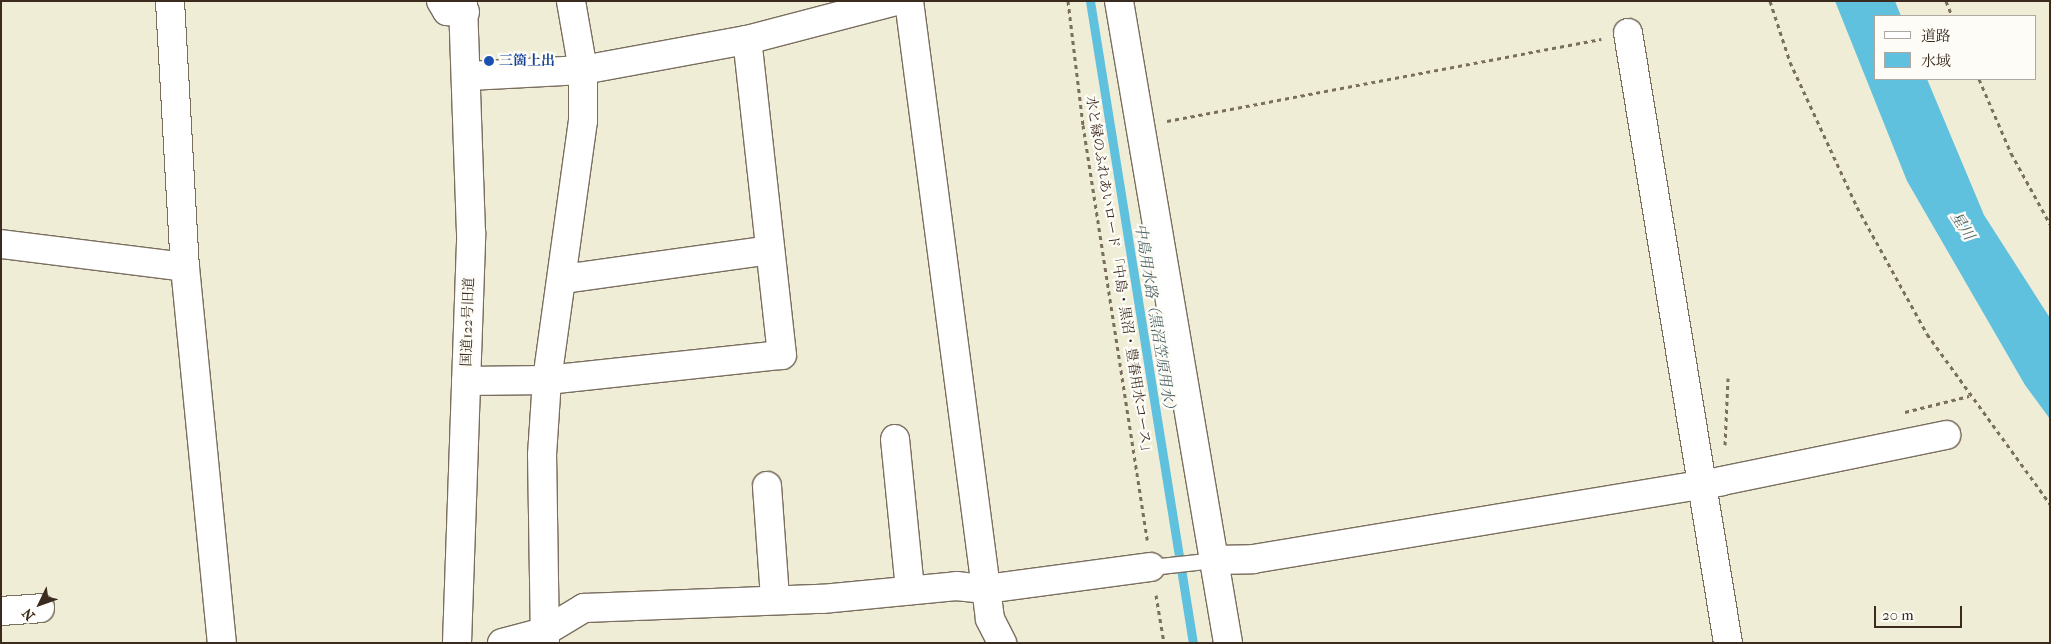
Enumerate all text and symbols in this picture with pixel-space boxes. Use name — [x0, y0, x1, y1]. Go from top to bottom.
legend — [1874, 15, 2036, 80]
text: 道路 — [1921, 27, 1951, 45]
text: 水域 — [1921, 52, 1951, 70]
place label: 三箇上出 — [499, 53, 555, 69]
marker: 三箇上出 — [483, 55, 495, 67]
street label: 水と緑のふれあいロード 「中島・黒沼・豊春用水コース」 — [1082, 94, 1156, 460]
water label: 星川 — [1946, 209, 1978, 243]
water label: 中島用水路（黒沼笠原用水） — [1131, 222, 1179, 418]
street label: 国道122号旧道 — [458, 277, 478, 367]
north arrow — [15, 579, 65, 629]
scale bar — [1876, 596, 1964, 628]
text: N — [19, 605, 38, 624]
text: 20 m — [1882, 606, 1914, 624]

